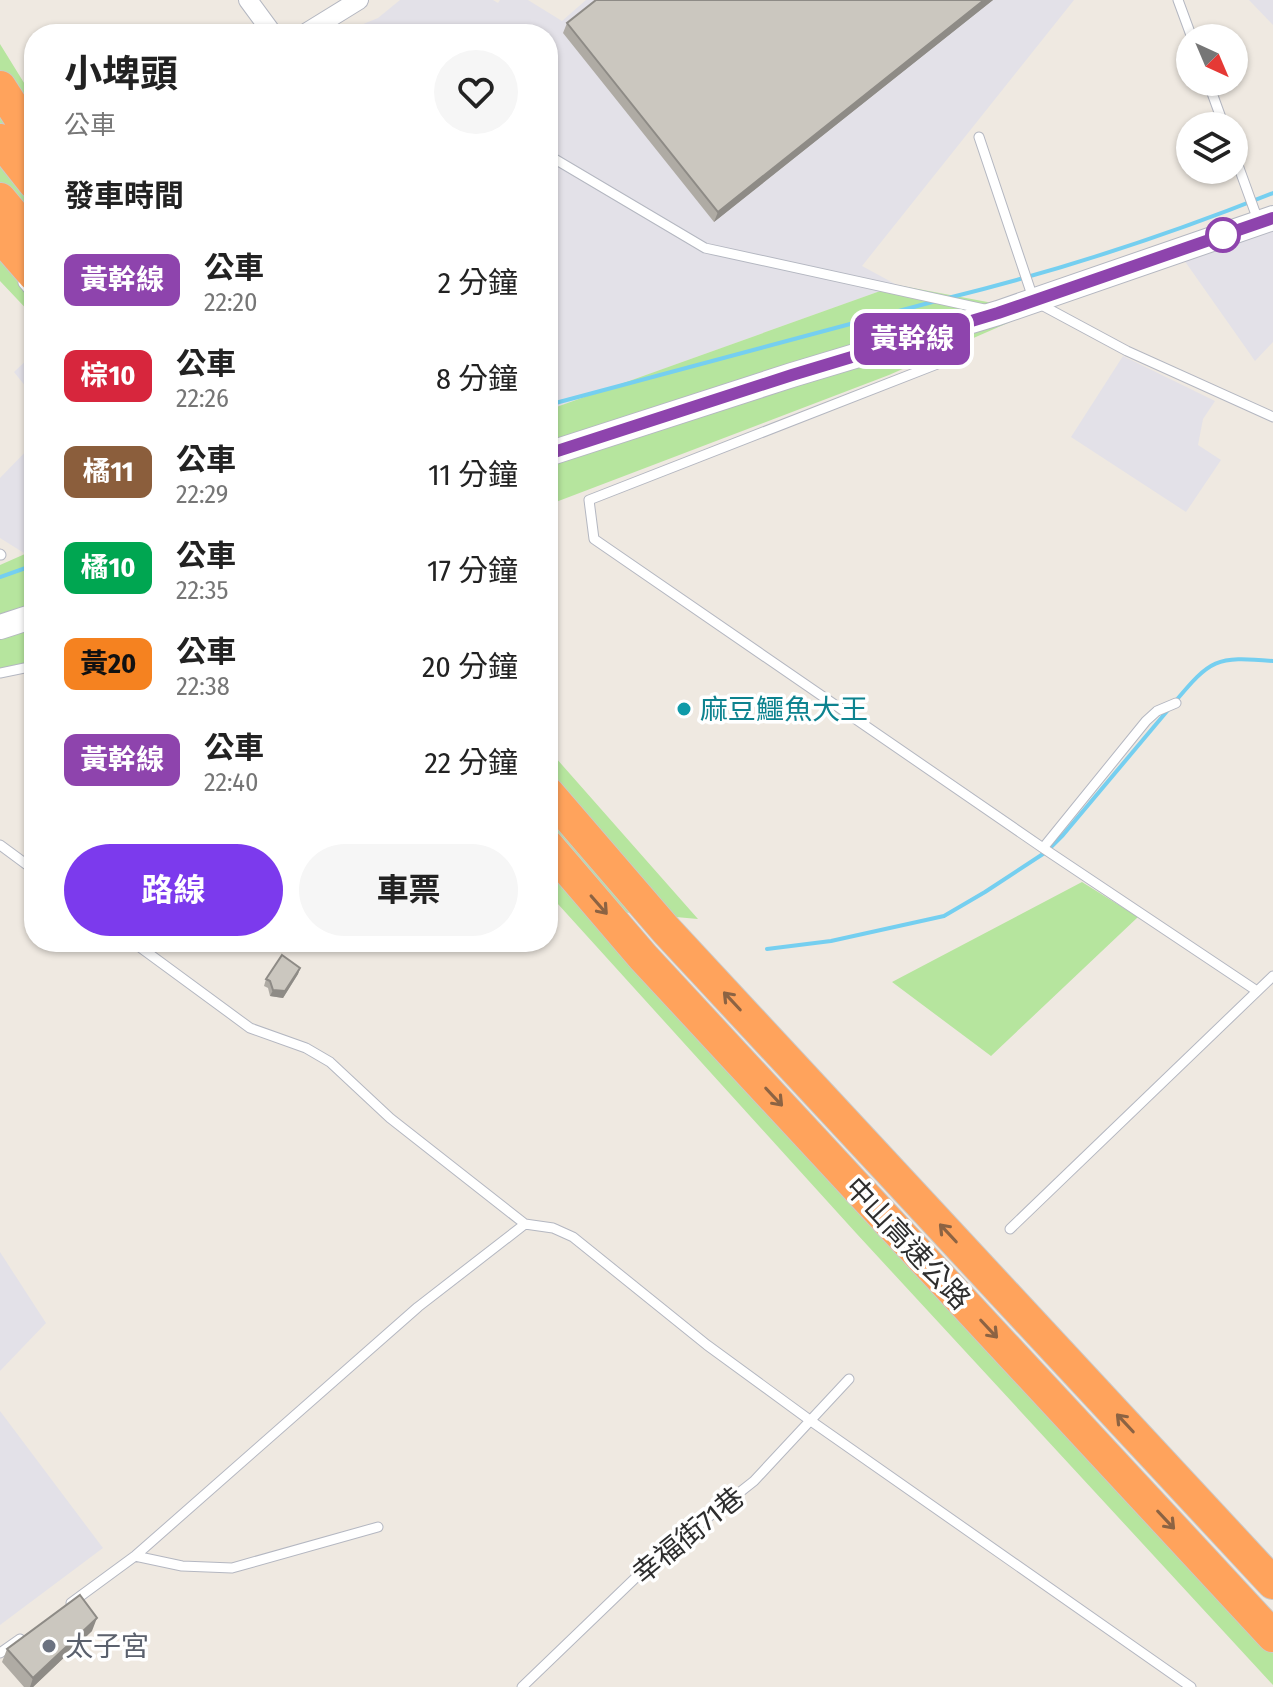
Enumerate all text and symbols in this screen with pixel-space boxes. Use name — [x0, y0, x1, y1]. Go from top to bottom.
north arrow — [1176, 24, 1248, 96]
map controls — [1176, 24, 1248, 184]
button: heart — [434, 50, 518, 134]
text: 小埤頭 — [64, 51, 178, 97]
text: 公車 — [64, 110, 116, 141]
button: layers — [1176, 112, 1248, 184]
text: 發車時間 — [64, 178, 184, 214]
unlabelled marker — [1206, 218, 1240, 252]
text: 公車 — [204, 250, 264, 286]
text: 黃幹線 — [80, 263, 164, 296]
text: 2 分鐘 — [438, 265, 518, 301]
text: 22:20 — [204, 287, 257, 318]
line badge: 黃幹線 — [866, 313, 958, 365]
text: 黃幹線 — [870, 322, 954, 355]
text: 公車 — [176, 346, 236, 382]
text: 棕10 — [80, 359, 136, 392]
text: 8 分鐘 — [436, 361, 518, 397]
text: 22:26 — [176, 383, 229, 414]
text: 公車 — [176, 442, 236, 478]
text: 橘11 — [82, 455, 134, 488]
text: 11 分鐘 — [428, 457, 518, 493]
text: 22:29 — [176, 479, 228, 510]
text: 公車 — [176, 538, 236, 574]
text: 橘10 — [80, 551, 136, 584]
text: 17 分鐘 — [427, 553, 518, 589]
text: 22:35 — [176, 575, 228, 606]
text: 公車 — [176, 634, 236, 670]
text: 黃20 — [80, 647, 136, 680]
text: 20 分鐘 — [422, 649, 518, 685]
text: 22:38 — [176, 671, 230, 702]
place label: 麻豆鱷魚大王 — [700, 693, 868, 726]
marker: 麻豆鱷魚大王 — [675, 700, 693, 718]
text: 公車 — [204, 730, 264, 766]
text: 黃幹線 — [80, 743, 164, 776]
text: 22 分鐘 — [424, 745, 518, 781]
text: 22:40 — [204, 767, 258, 798]
button: 路線 — [64, 844, 283, 936]
button: 車票 — [299, 844, 518, 936]
one-way arrow — [590, 895, 608, 915]
one-way arrow — [723, 991, 742, 1011]
one-way arrow — [764, 1087, 782, 1107]
street label: 中山高速公路 — [838, 1171, 977, 1316]
one-way arrow — [939, 1223, 957, 1243]
one-way arrow — [979, 1319, 998, 1339]
one-way arrow — [1115, 1413, 1134, 1433]
street label: 幸福街71巷 — [626, 1480, 751, 1590]
one-way arrow — [1156, 1509, 1174, 1529]
place label: 太子宮 — [65, 1630, 149, 1663]
marker: 太子宮 — [40, 1637, 58, 1655]

